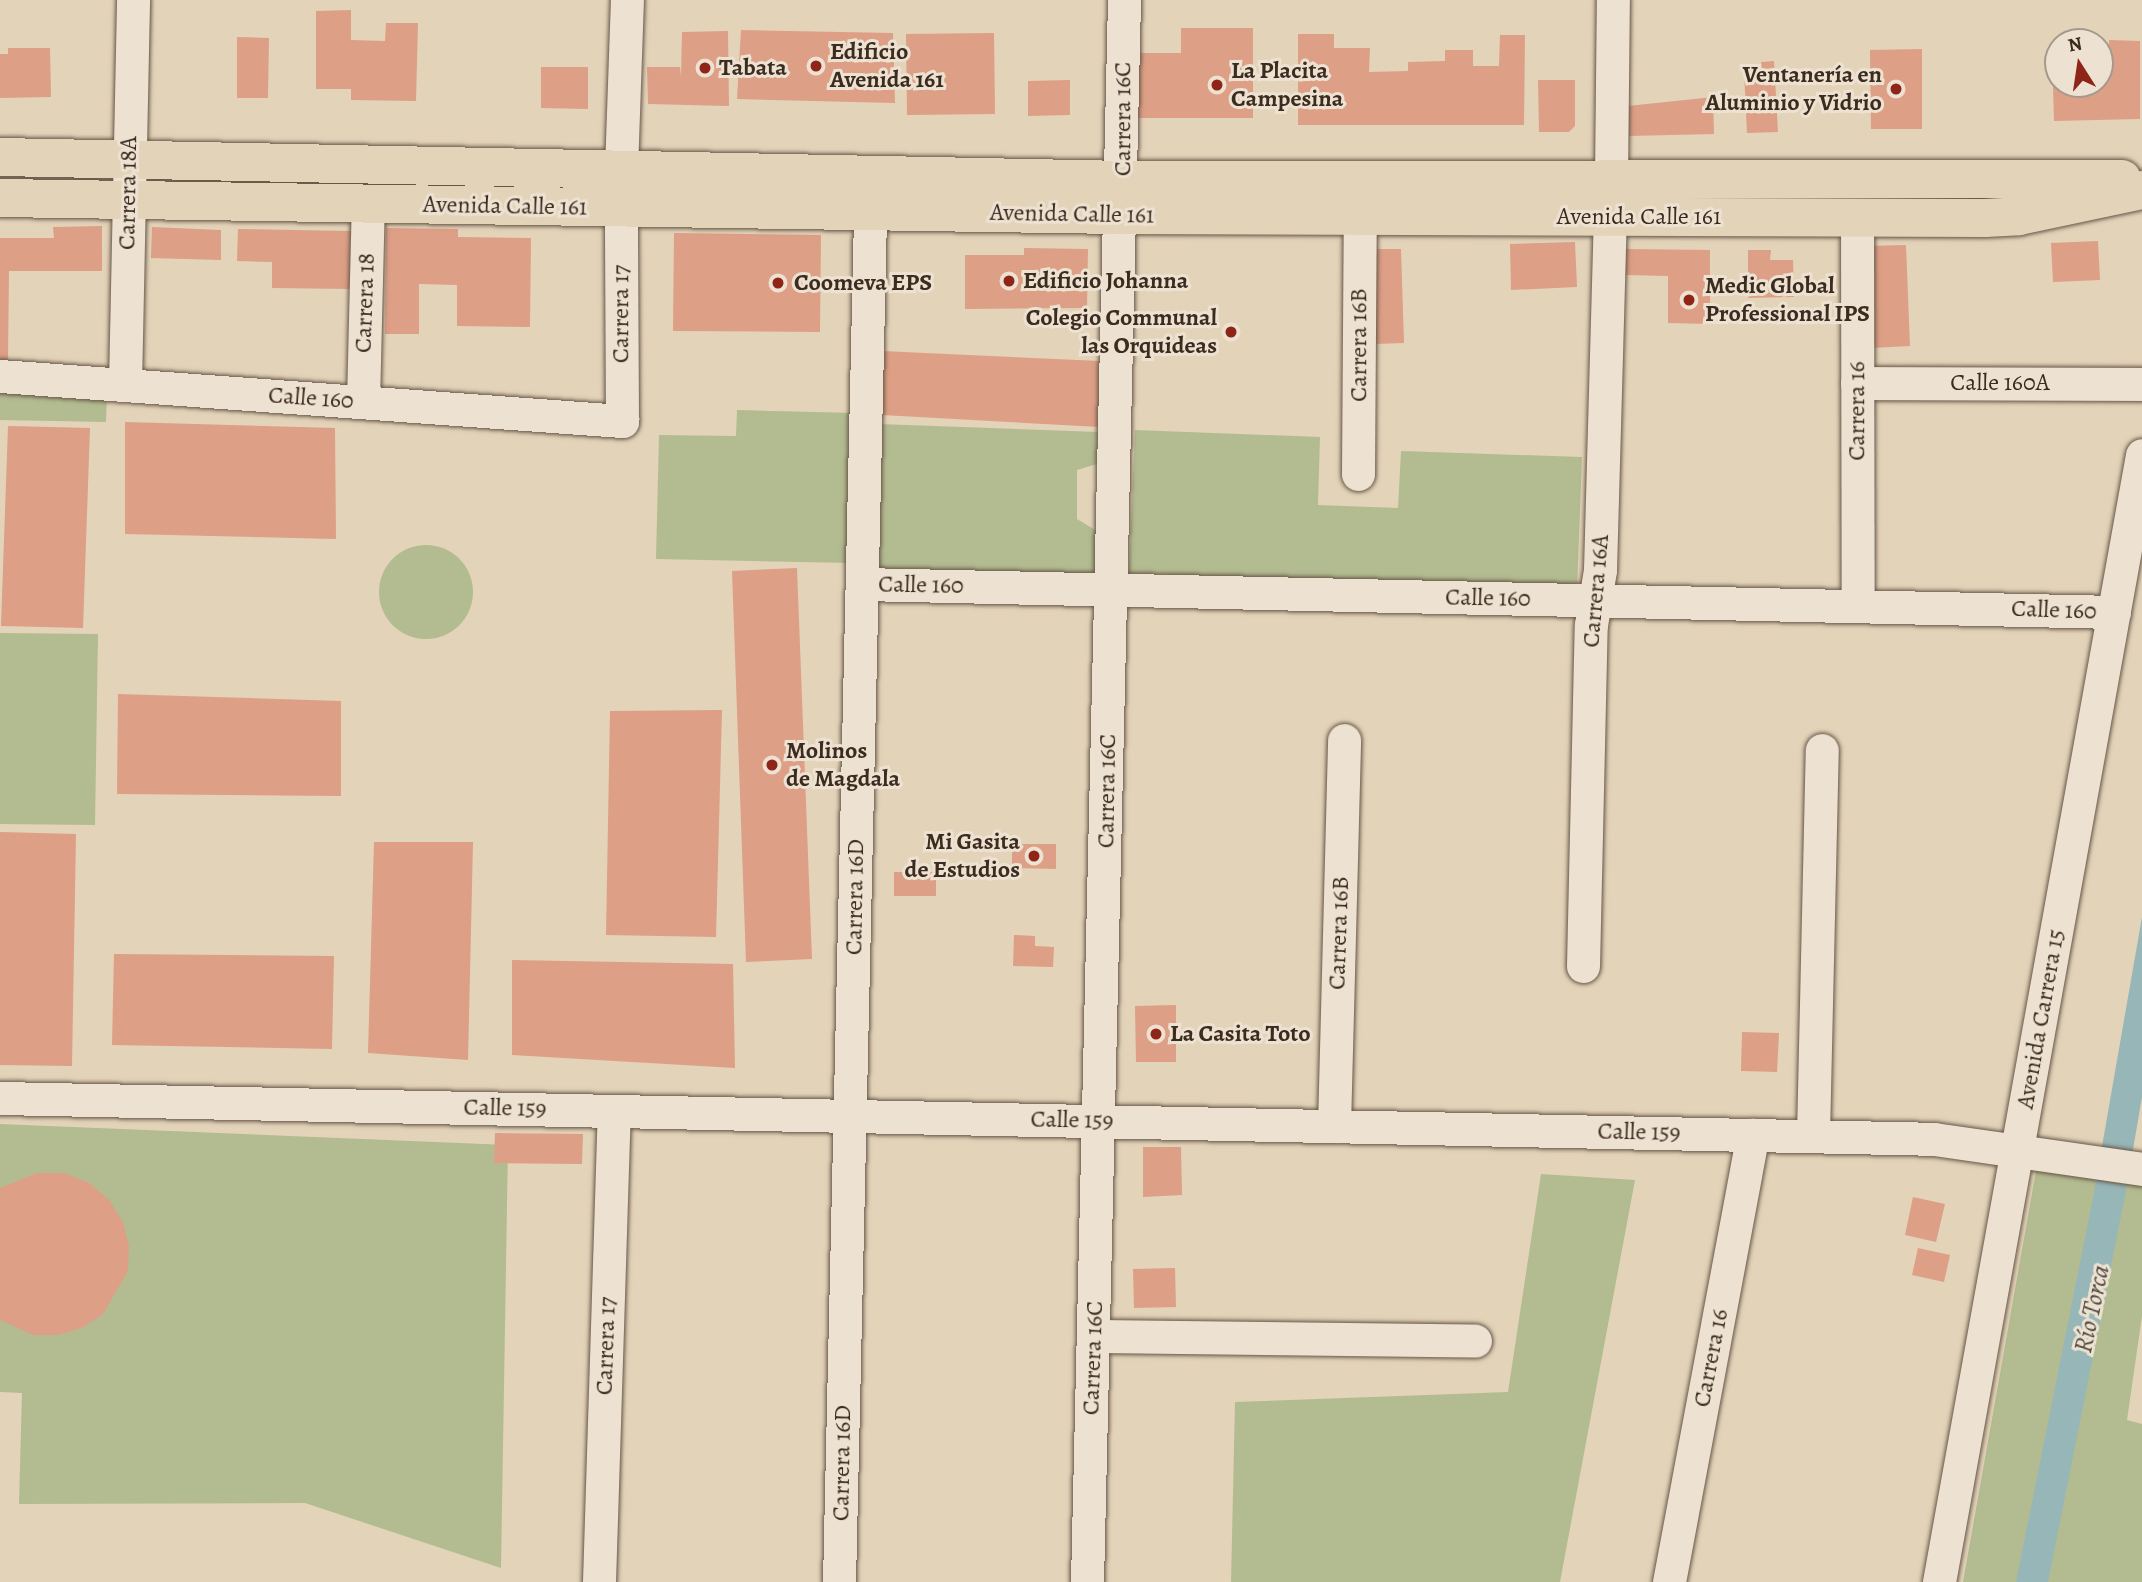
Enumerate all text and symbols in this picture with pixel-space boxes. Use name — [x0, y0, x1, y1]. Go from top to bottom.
north arrow — [2044, 28, 2114, 98]
text: N — [2066, 30, 2085, 59]
place label: Edificio Avenida 161 — [830, 38, 944, 94]
place label: Tabata — [719, 54, 787, 82]
place label: La Placita Campesina — [1231, 57, 1343, 113]
marker: Edificio Avenida 161 — [808, 58, 824, 74]
marker: Tabata — [697, 60, 713, 76]
place label: Ventanería en Aluminio y Vidrio — [1705, 61, 1882, 117]
street label: Carrera 16C — [1109, 62, 1137, 176]
marker: La Placita Campesina — [1209, 77, 1225, 93]
marker: Ventanería en Aluminio y Vidrio — [1888, 81, 1904, 97]
street label: Carrera 18A — [113, 136, 143, 250]
street label: Avenida Calle 161 — [423, 190, 587, 222]
street label: Avenida Calle 161 — [990, 198, 1154, 230]
street label: Avenida Calle 161 — [1557, 203, 1721, 231]
street label: Carrera 18 — [349, 253, 381, 353]
street label: Carrera 17 — [607, 265, 635, 363]
place label: Edificio Johanna — [1023, 267, 1188, 295]
place label: Coomeva EPS — [794, 269, 932, 297]
place label: Medic Global Professional IPS — [1705, 272, 1870, 328]
marker: Coomeva EPS — [768, 273, 788, 293]
marker: Edificio Johanna — [1001, 273, 1017, 289]
street label: Carrera 16B — [1345, 288, 1373, 402]
marker: Medic Global Professional IPS — [1679, 290, 1699, 310]
place label: Colegio Communal las Orquideas — [1026, 304, 1217, 360]
marker: Colegio Communal las Orquideas — [1223, 324, 1239, 340]
street label: Carrera 16 — [1843, 361, 1871, 461]
street label: Calle 160A — [1950, 369, 2050, 397]
street label: Calle 160 — [267, 381, 355, 415]
street label: Carrera 16A — [1577, 533, 1615, 649]
street label: Calle 160 — [878, 570, 964, 600]
street label: Calle 160 — [1445, 583, 1531, 613]
street label: Calle 160 — [2011, 594, 2097, 626]
street label: Carrera 16C — [1092, 734, 1122, 848]
place label: Molinos de Magdala — [786, 737, 900, 793]
marker: Molinos de Magdala — [764, 757, 780, 773]
place label: Mi Gasita de Estudios — [905, 828, 1020, 884]
street label: Carrera 16D — [840, 839, 870, 955]
marker: Mi Gasita de Estudios — [1026, 848, 1042, 864]
street label: Carrera 16B — [1323, 876, 1355, 990]
street label: Avenida Carrera 15 — [2011, 927, 2071, 1111]
place label: La Casita Toto — [1170, 1020, 1311, 1048]
marker: La Casita Toto — [1148, 1026, 1164, 1042]
street label: Calle 159 — [463, 1093, 547, 1123]
street label: Calle 159 — [1030, 1105, 1114, 1135]
street label: Calle 159 — [1597, 1117, 1681, 1147]
water label: Río Torca — [2068, 1262, 2116, 1356]
street label: Carrera 17 — [590, 1296, 622, 1396]
street label: Carrera 16C — [1077, 1300, 1109, 1416]
street label: Carrera 16 — [1687, 1307, 1735, 1409]
street label: Carrera 16D — [827, 1405, 857, 1521]

